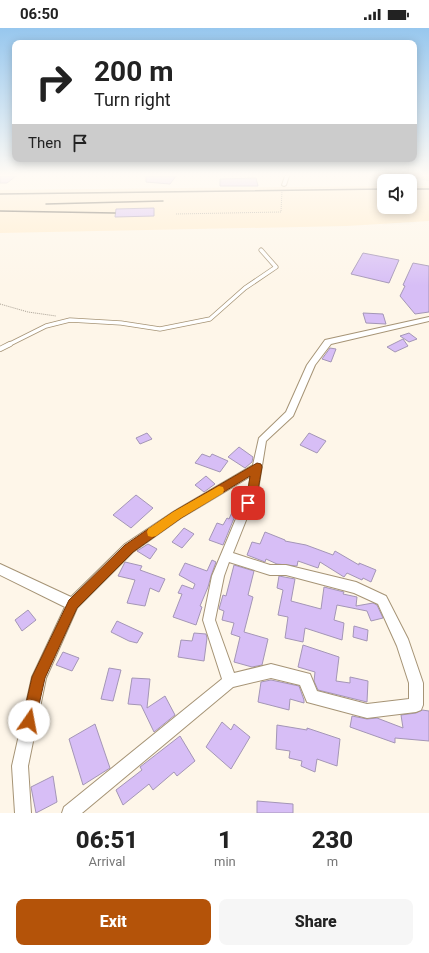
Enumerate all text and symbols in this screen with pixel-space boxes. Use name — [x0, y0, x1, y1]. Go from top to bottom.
text: 06:50 — [20, 5, 59, 23]
text: 200 m — [94, 55, 173, 88]
icon: right — [28, 56, 80, 108]
text: Turn right — [94, 89, 171, 110]
icon: arrive — [69, 132, 91, 154]
text: Then — [28, 134, 61, 152]
map controls — [377, 174, 417, 214]
button: sound — [377, 174, 417, 214]
pin — [231, 486, 265, 520]
icon: arrive — [237, 492, 259, 514]
position arrow — [8, 700, 50, 742]
text: 06:51 — [76, 826, 138, 854]
text: 1 — [218, 826, 232, 854]
text: 230 — [312, 826, 353, 854]
text: Arrival — [89, 854, 125, 869]
text: min — [214, 854, 236, 869]
text: m — [327, 854, 338, 869]
button: Exit — [16, 899, 211, 945]
button: Share — [219, 899, 413, 945]

